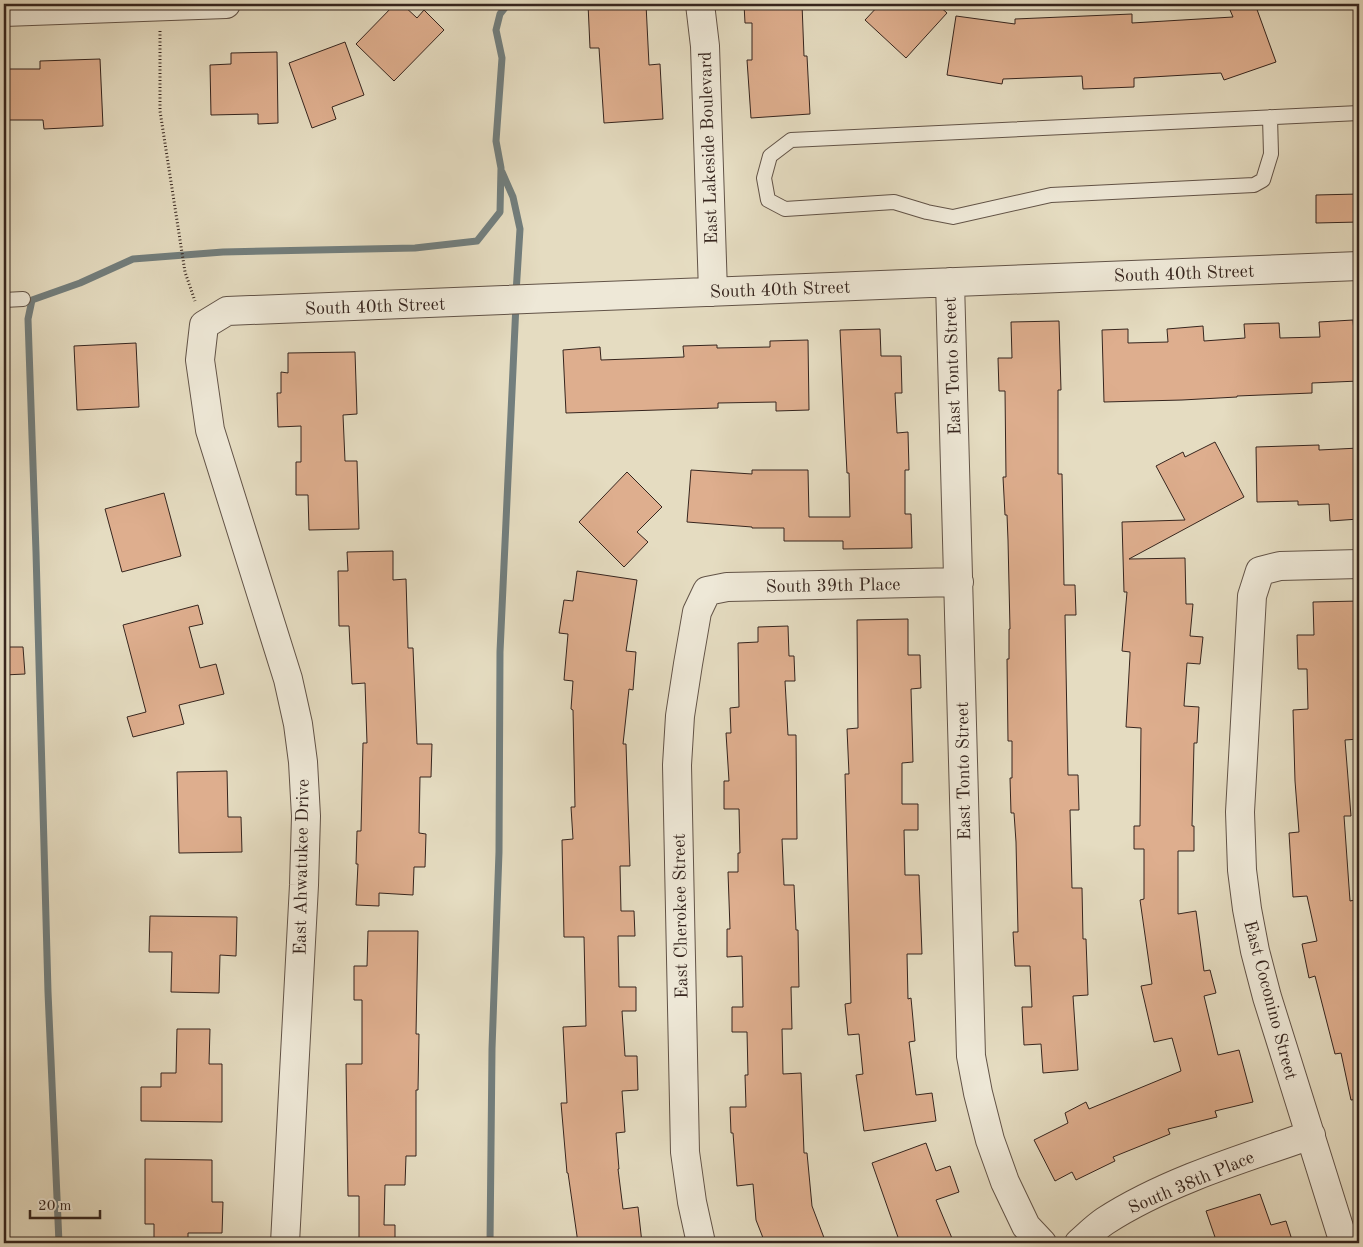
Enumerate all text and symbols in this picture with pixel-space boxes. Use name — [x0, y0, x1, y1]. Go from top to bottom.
street label: East Lakeside Boulevard — [697, 51, 721, 245]
street label: South 40th Street — [1113, 263, 1255, 285]
street label: South 40th Street — [709, 279, 851, 301]
street label: South 40th Street — [304, 296, 446, 318]
street label: East Tonto Street — [942, 296, 964, 436]
street label: South 39th Place — [765, 576, 901, 596]
street label: East Tonto Street — [954, 701, 974, 840]
street label: East Ahwatukee Drive — [291, 779, 313, 955]
street label: East Cherokee Street — [671, 833, 691, 999]
street label: East Coconino Street — [1240, 919, 1300, 1082]
street label: South 38th Place — [1126, 1148, 1257, 1218]
scale bar — [30, 1187, 100, 1219]
text: 20 m — [38, 1199, 72, 1214]

